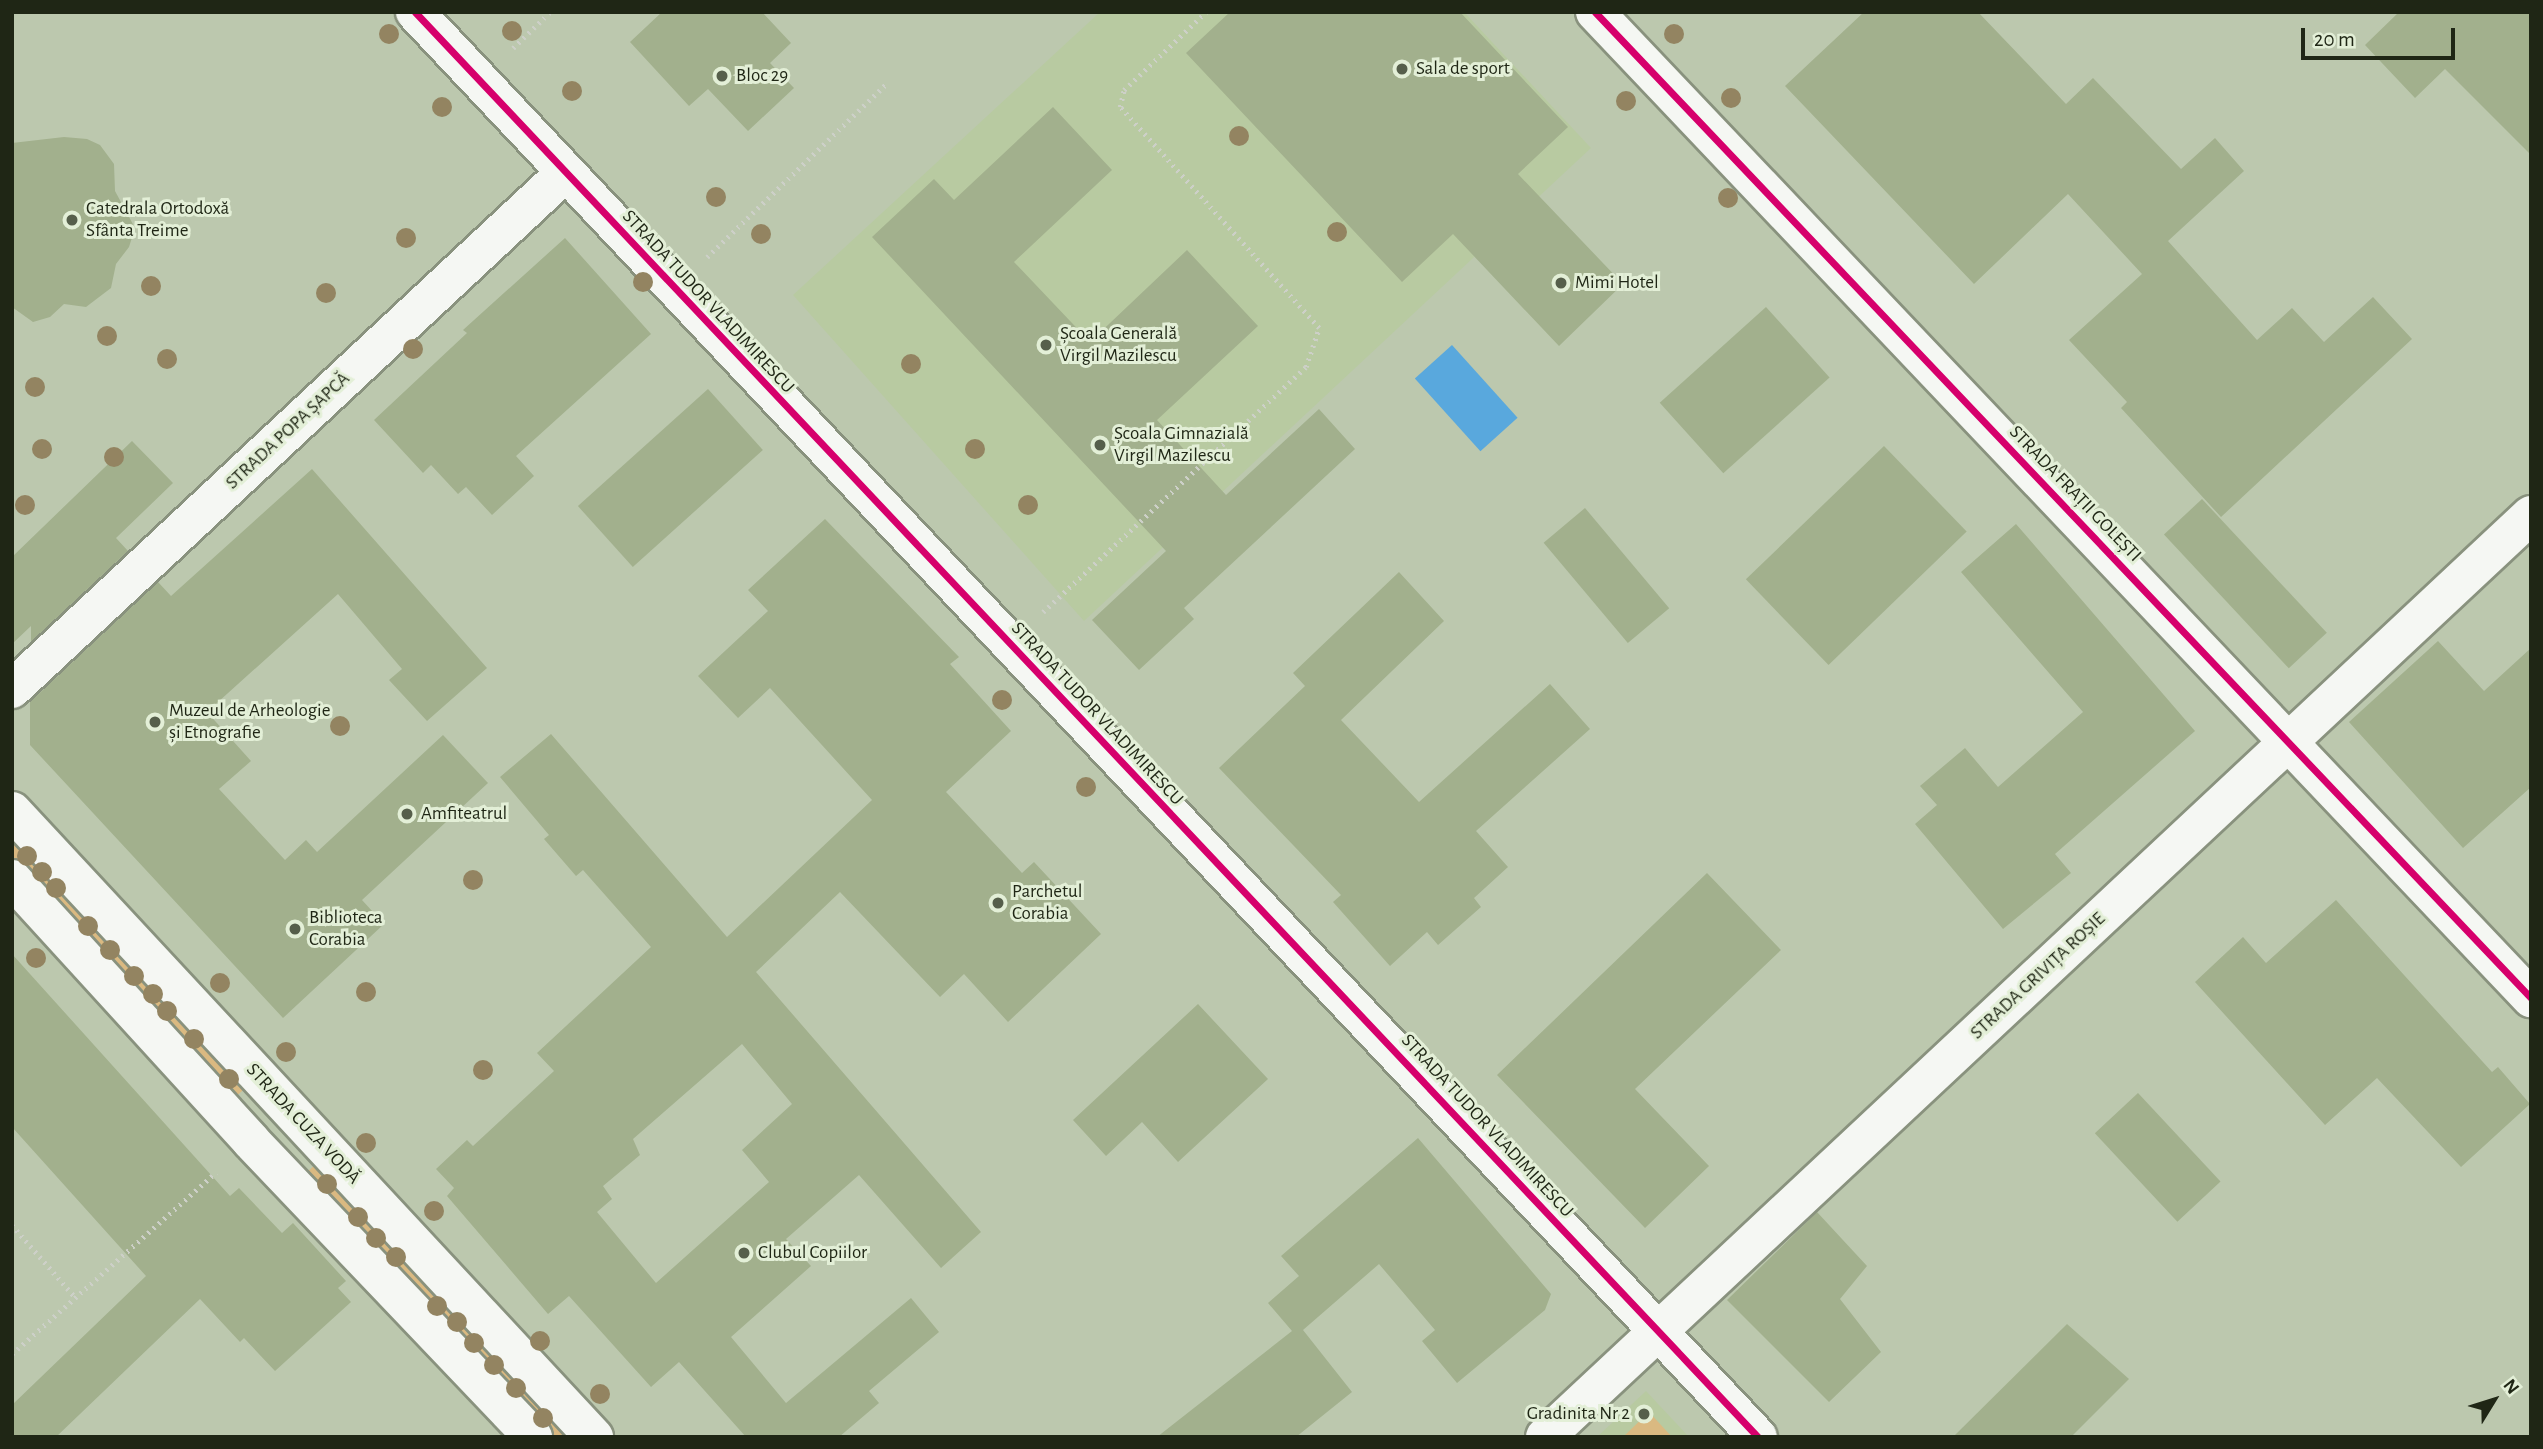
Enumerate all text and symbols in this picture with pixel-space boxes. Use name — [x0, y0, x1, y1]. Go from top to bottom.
scale bar — [2305, 14, 2459, 58]
text: 20 m — [2314, 29, 2355, 50]
place label: Sala de sport — [1416, 58, 1510, 80]
marker: Sala de sport — [1394, 61, 1410, 77]
place label: Bloc 29 — [736, 65, 788, 87]
marker: Bloc 29 — [714, 68, 730, 84]
place label: Catedrala Ortodoxă Sfânta Treime — [86, 198, 229, 242]
street label: STRADA TUDOR VLADIMIRESCU — [617, 206, 799, 398]
marker: Catedrala Ortodoxă Sfânta Treime — [64, 212, 80, 228]
place label: Mimi Hotel — [1575, 272, 1659, 294]
marker: Mimi Hotel — [1553, 275, 1569, 291]
place label: Școala Generală Virgil Mazilescu — [1060, 323, 1177, 367]
marker: Școala Generală Virgil Mazilescu — [1038, 337, 1054, 353]
street label: STRADA POPA ȘAPCĂ — [221, 368, 355, 494]
street label: STRADA FRAȚII GOLEȘTI — [2004, 421, 2146, 567]
place label: Școala Gimnazială Virgil Mazilescu — [1114, 423, 1249, 467]
marker: Școala Gimnazială Virgil Mazilescu — [1092, 437, 1108, 453]
street label: STRADA TUDOR VLADIMIRESCU — [1006, 618, 1188, 810]
place label: Muzeul de Arheologie și Etnografie — [169, 700, 330, 744]
marker: Muzeul de Arheologie și Etnografie — [147, 714, 163, 730]
place label: Amfiteatrul — [421, 803, 507, 825]
marker: Amfiteatrul — [399, 806, 415, 822]
place label: Parchetul Corabia — [1012, 881, 1082, 925]
marker: Parchetul Corabia — [990, 895, 1006, 911]
place label: Biblioteca Corabia — [309, 907, 383, 951]
street label: STRADA GRIVIȚA ROȘIE — [1966, 908, 2110, 1044]
marker: Biblioteca Corabia — [287, 921, 303, 937]
street label: STRADA TUDOR VLADIMIRESCU — [1396, 1030, 1578, 1222]
street label: STRADA CUZA VODĂ — [241, 1059, 365, 1189]
place label: Clubul Copiilor — [758, 1242, 867, 1264]
marker: Clubul Copiilor — [736, 1245, 752, 1261]
north arrow — [2459, 1365, 2529, 1435]
text: N — [2499, 1376, 2522, 1398]
place label: Gradinita Nr 2 — [1527, 1403, 1630, 1425]
marker: Gradinita Nr 2 — [1636, 1406, 1652, 1422]

